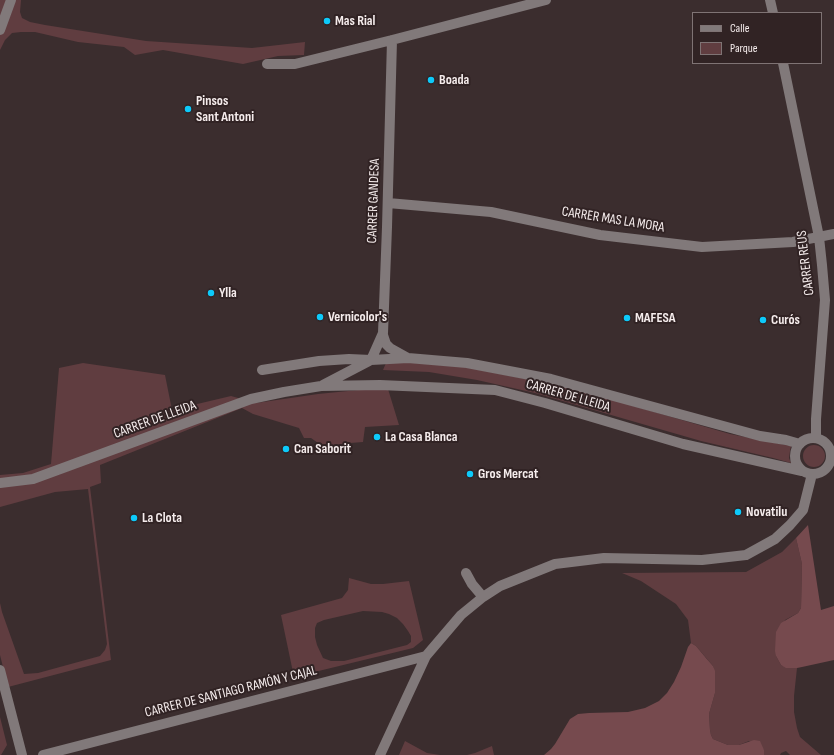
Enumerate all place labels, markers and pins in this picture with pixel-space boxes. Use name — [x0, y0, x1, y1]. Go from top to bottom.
place label: Mas Rial — [335, 13, 375, 29]
marker: Mas Rial — [322, 16, 332, 26]
place label: Boada — [439, 72, 469, 88]
marker: Boada — [426, 75, 436, 85]
place label: Pinsos Sant Antoni — [196, 93, 254, 126]
marker: Pinsos Sant Antoni — [183, 104, 193, 114]
place label: Ylla — [219, 285, 237, 301]
marker: Ylla — [206, 288, 216, 298]
place label: Vernicolor's — [328, 309, 387, 325]
place label: MAFESA — [635, 310, 675, 326]
marker: Vernicolor's — [315, 312, 325, 322]
place label: Curós — [771, 312, 800, 328]
marker: MAFESA — [622, 313, 632, 323]
marker: Curós — [758, 315, 768, 325]
place label: La Casa Blanca — [385, 429, 458, 445]
marker: La Casa Blanca — [372, 432, 382, 442]
place label: Can Saborit — [294, 441, 351, 457]
marker: Can Saborit — [281, 444, 291, 454]
place label: Gros Mercat — [478, 466, 538, 482]
marker: Gros Mercat — [465, 469, 475, 479]
place label: Novatilu — [746, 504, 787, 520]
marker: Novatilu — [733, 507, 743, 517]
place label: La Clota — [142, 510, 182, 526]
marker: La Clota — [129, 513, 139, 523]

